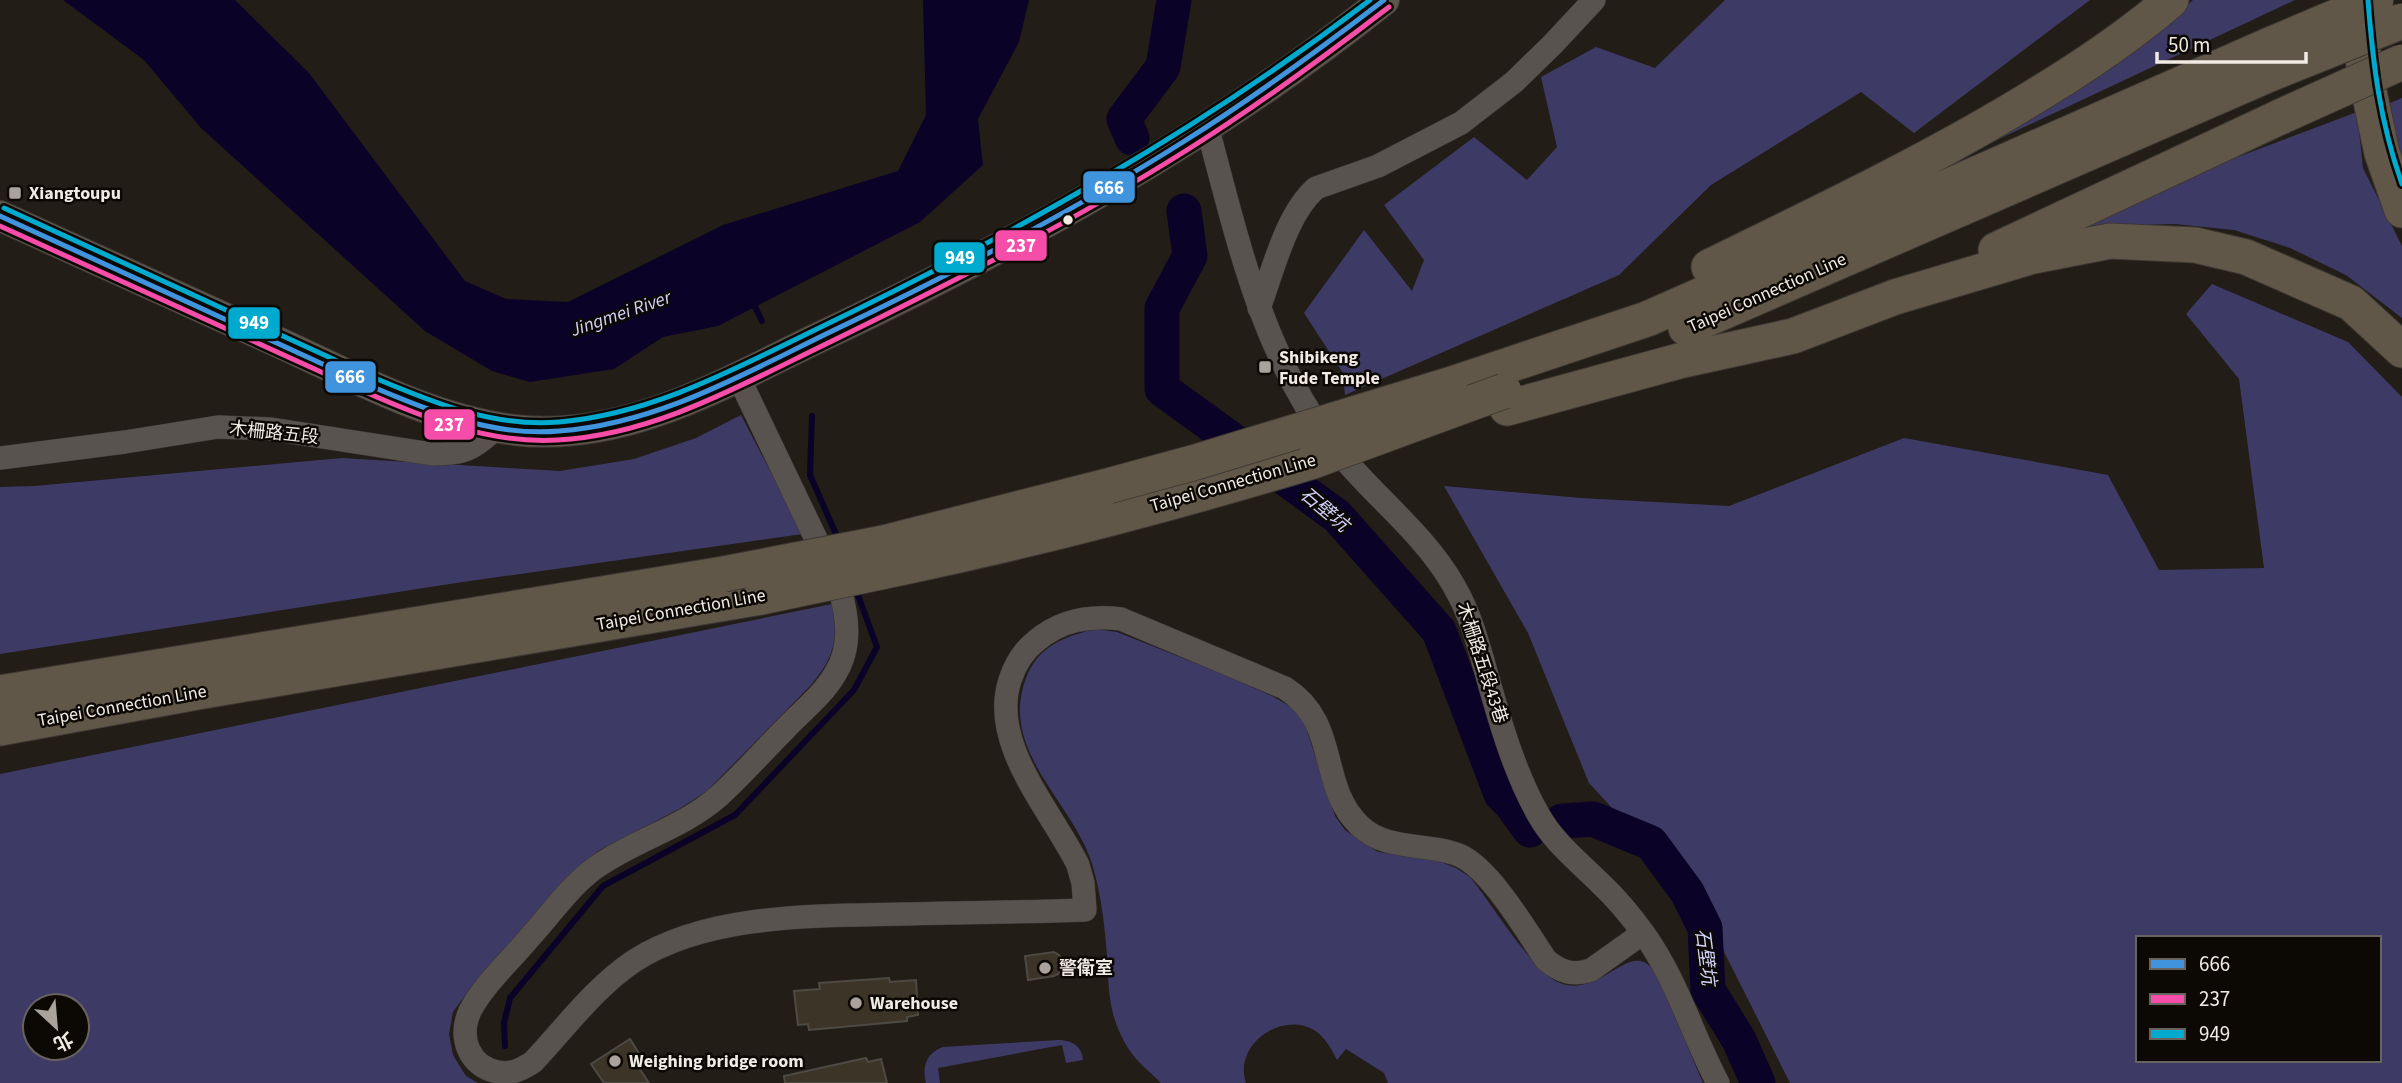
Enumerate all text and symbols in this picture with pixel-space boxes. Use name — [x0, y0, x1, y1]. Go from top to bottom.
scale bar — [2157, 21, 2306, 65]
text: 50 m — [2168, 30, 2210, 60]
line badge: 666 — [1082, 170, 1136, 204]
text: 666 — [1094, 175, 1124, 202]
place label: Xiangtoupu — [29, 181, 121, 206]
marker: Xiangtoupu — [7, 185, 23, 201]
unlabelled marker — [1061, 213, 1075, 227]
line badge: 237 — [994, 229, 1048, 262]
text: 237 — [1006, 233, 1036, 260]
line badge: 949 — [933, 241, 986, 274]
text: 949 — [945, 245, 975, 272]
street label: Taipei Connection Line — [1684, 247, 1850, 339]
water label: Jingmei River — [566, 284, 676, 344]
line badge: 949 — [227, 306, 281, 340]
text: 949 — [239, 310, 269, 337]
place label: Shibikeng Fude Temple — [1279, 345, 1380, 391]
marker: Shibikeng Fude Temple — [1257, 359, 1273, 375]
line badge: 666 — [324, 360, 377, 394]
text: 666 — [335, 364, 365, 391]
line badge: 237 — [423, 408, 476, 441]
text: 237 — [434, 412, 464, 439]
street label: 木柵路五段 — [228, 416, 320, 450]
street label: Taipei Connection Line — [1147, 447, 1319, 519]
water label: 石壁坑 — [1293, 481, 1357, 541]
street label: Taipei Connection Line — [595, 583, 768, 637]
street label: 木柵路五段43巷 — [1451, 599, 1513, 727]
street label: Taipei Connection Line — [36, 679, 209, 733]
water label: 石壁坑 — [1688, 927, 1722, 990]
legend — [2136, 936, 2381, 1062]
text: 666 — [2199, 949, 2230, 979]
place label: 警衛室 — [1059, 956, 1113, 981]
marker: 警衛室 — [1037, 960, 1053, 976]
text: 237 — [2199, 984, 2230, 1014]
place label: Warehouse — [870, 991, 958, 1016]
north arrow — [21, 992, 91, 1062]
marker: Warehouse — [848, 995, 864, 1011]
text: 949 — [2199, 1019, 2230, 1049]
text: 北 — [48, 1025, 77, 1057]
place label: Weighing bridge room — [629, 1049, 804, 1074]
marker: Weighing bridge room — [607, 1053, 623, 1069]

